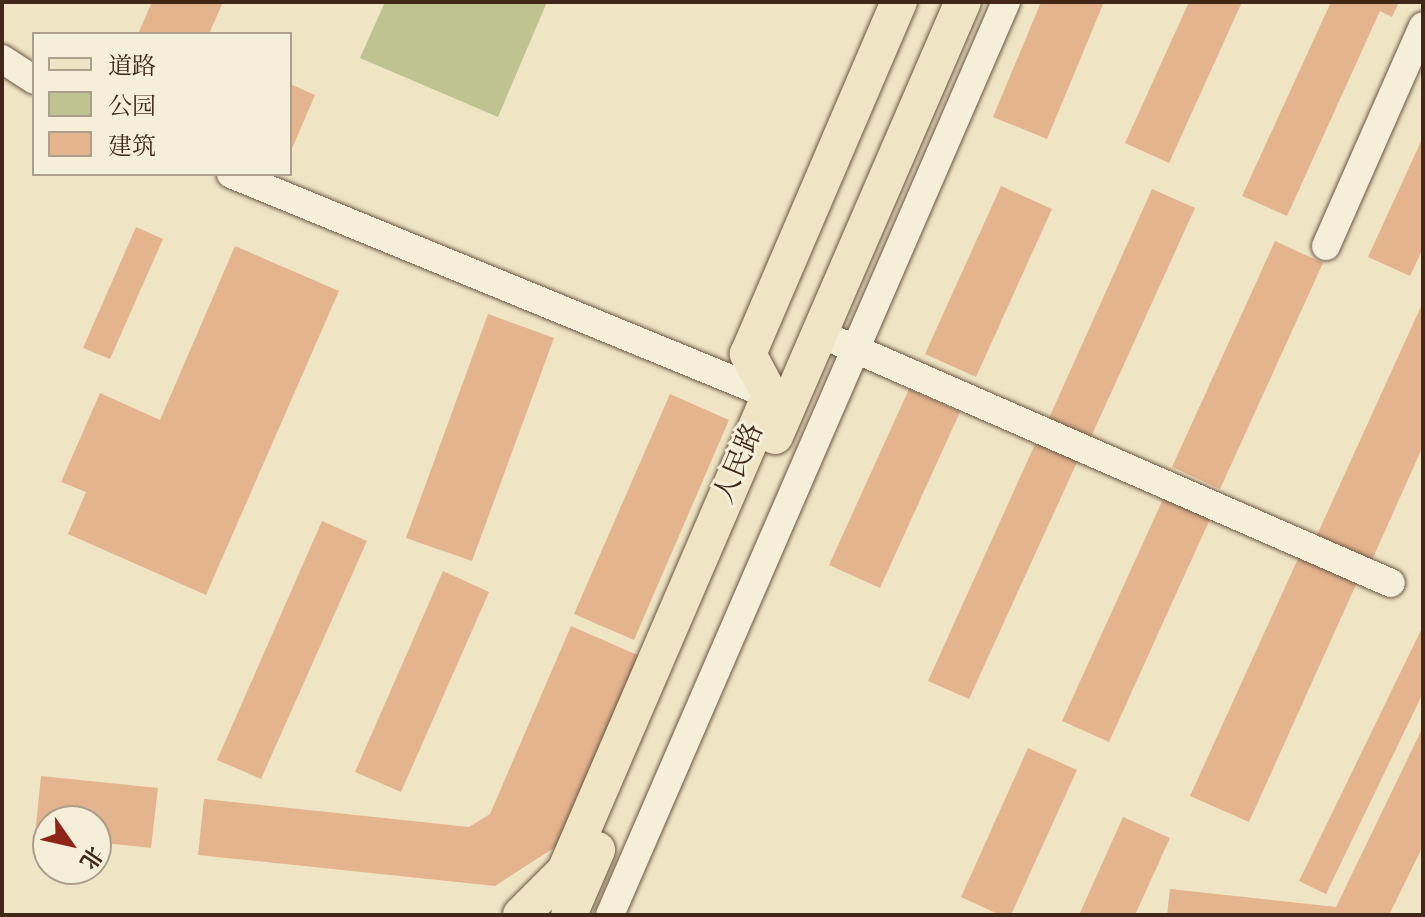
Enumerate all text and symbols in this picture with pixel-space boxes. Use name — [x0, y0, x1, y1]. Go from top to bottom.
legend — [32, 32, 292, 176]
text: 道路 — [108, 56, 156, 80]
text: 公园 — [108, 96, 156, 120]
text: 建筑 — [108, 136, 156, 160]
street label: 人民路 — [708, 419, 772, 509]
north arrow — [32, 805, 112, 885]
text: 北 — [75, 842, 106, 873]

